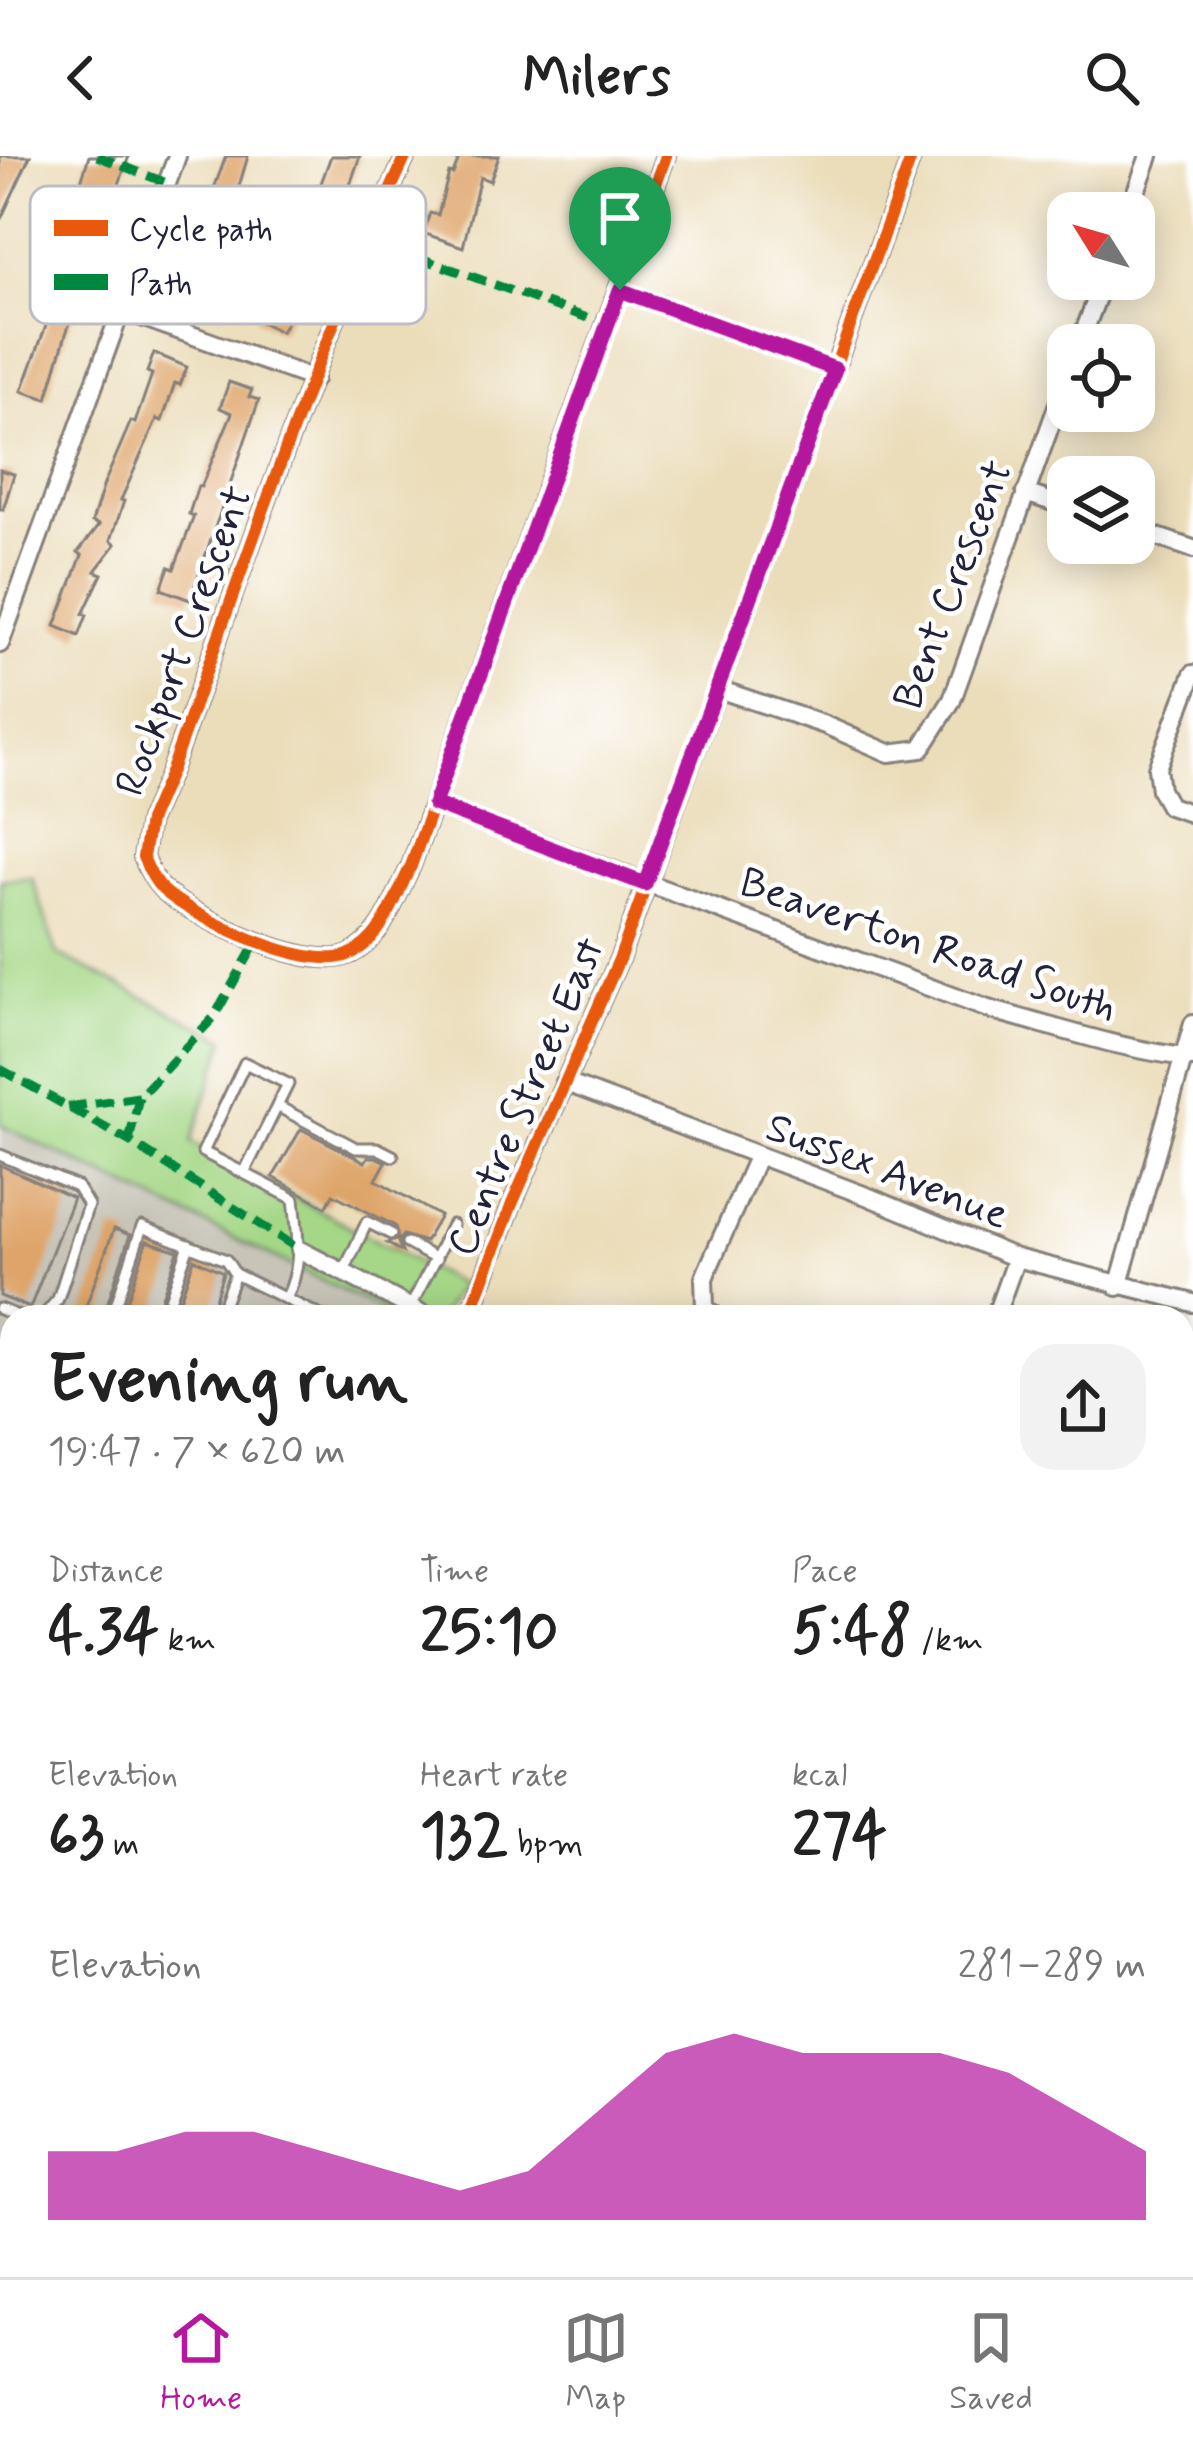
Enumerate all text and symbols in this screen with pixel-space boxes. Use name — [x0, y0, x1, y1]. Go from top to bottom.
text: Milers — [523, 43, 670, 114]
icon: back — [48, 45, 114, 111]
icon: search — [1079, 45, 1145, 111]
pin — [569, 167, 671, 290]
icon: arrive — [587, 185, 653, 251]
legend — [30, 186, 426, 324]
north arrow — [1047, 192, 1155, 300]
map controls — [1047, 192, 1155, 564]
text: Cycle path — [129, 209, 273, 253]
text: Path — [129, 263, 192, 307]
button: locate — [1047, 324, 1155, 432]
street label: Bent Crescent — [882, 453, 1027, 718]
button: layers — [1047, 456, 1155, 564]
street label: Rockport Crescent — [104, 479, 267, 804]
street label: Beaverton Road South — [732, 856, 1124, 1037]
street label: Centre Street East — [435, 930, 619, 1265]
street label: Sussex Avenue — [758, 1101, 1016, 1244]
text: Evening run — [48, 1339, 408, 1425]
button: share — [1020, 1344, 1146, 1470]
text: 19:47 · 7 × 620 m — [48, 1427, 346, 1478]
text: Distance — [48, 1550, 164, 1594]
text: Time — [420, 1550, 489, 1594]
text: Pace — [792, 1550, 858, 1594]
text: 4.34 — [48, 1594, 159, 1673]
text: 25:10 — [420, 1594, 559, 1673]
text: 5:48 — [792, 1594, 912, 1673]
text: km — [159, 1619, 216, 1663]
text: /km — [912, 1619, 983, 1663]
text: Elevation — [48, 1754, 178, 1798]
text: Heart rate — [420, 1754, 568, 1798]
text: kcal — [792, 1754, 847, 1798]
text: 63 — [48, 1798, 104, 1877]
text: 132 — [420, 1798, 508, 1877]
text: 274 — [792, 1798, 887, 1877]
text: m — [104, 1823, 139, 1867]
text: bpm — [508, 1823, 583, 1867]
text: Elevation — [48, 1941, 202, 1992]
text: 281–289 m — [958, 1941, 1146, 1992]
tab: Home — [160, 2305, 242, 2421]
tab: Map — [563, 2305, 629, 2421]
tab: Saved — [949, 2305, 1033, 2421]

